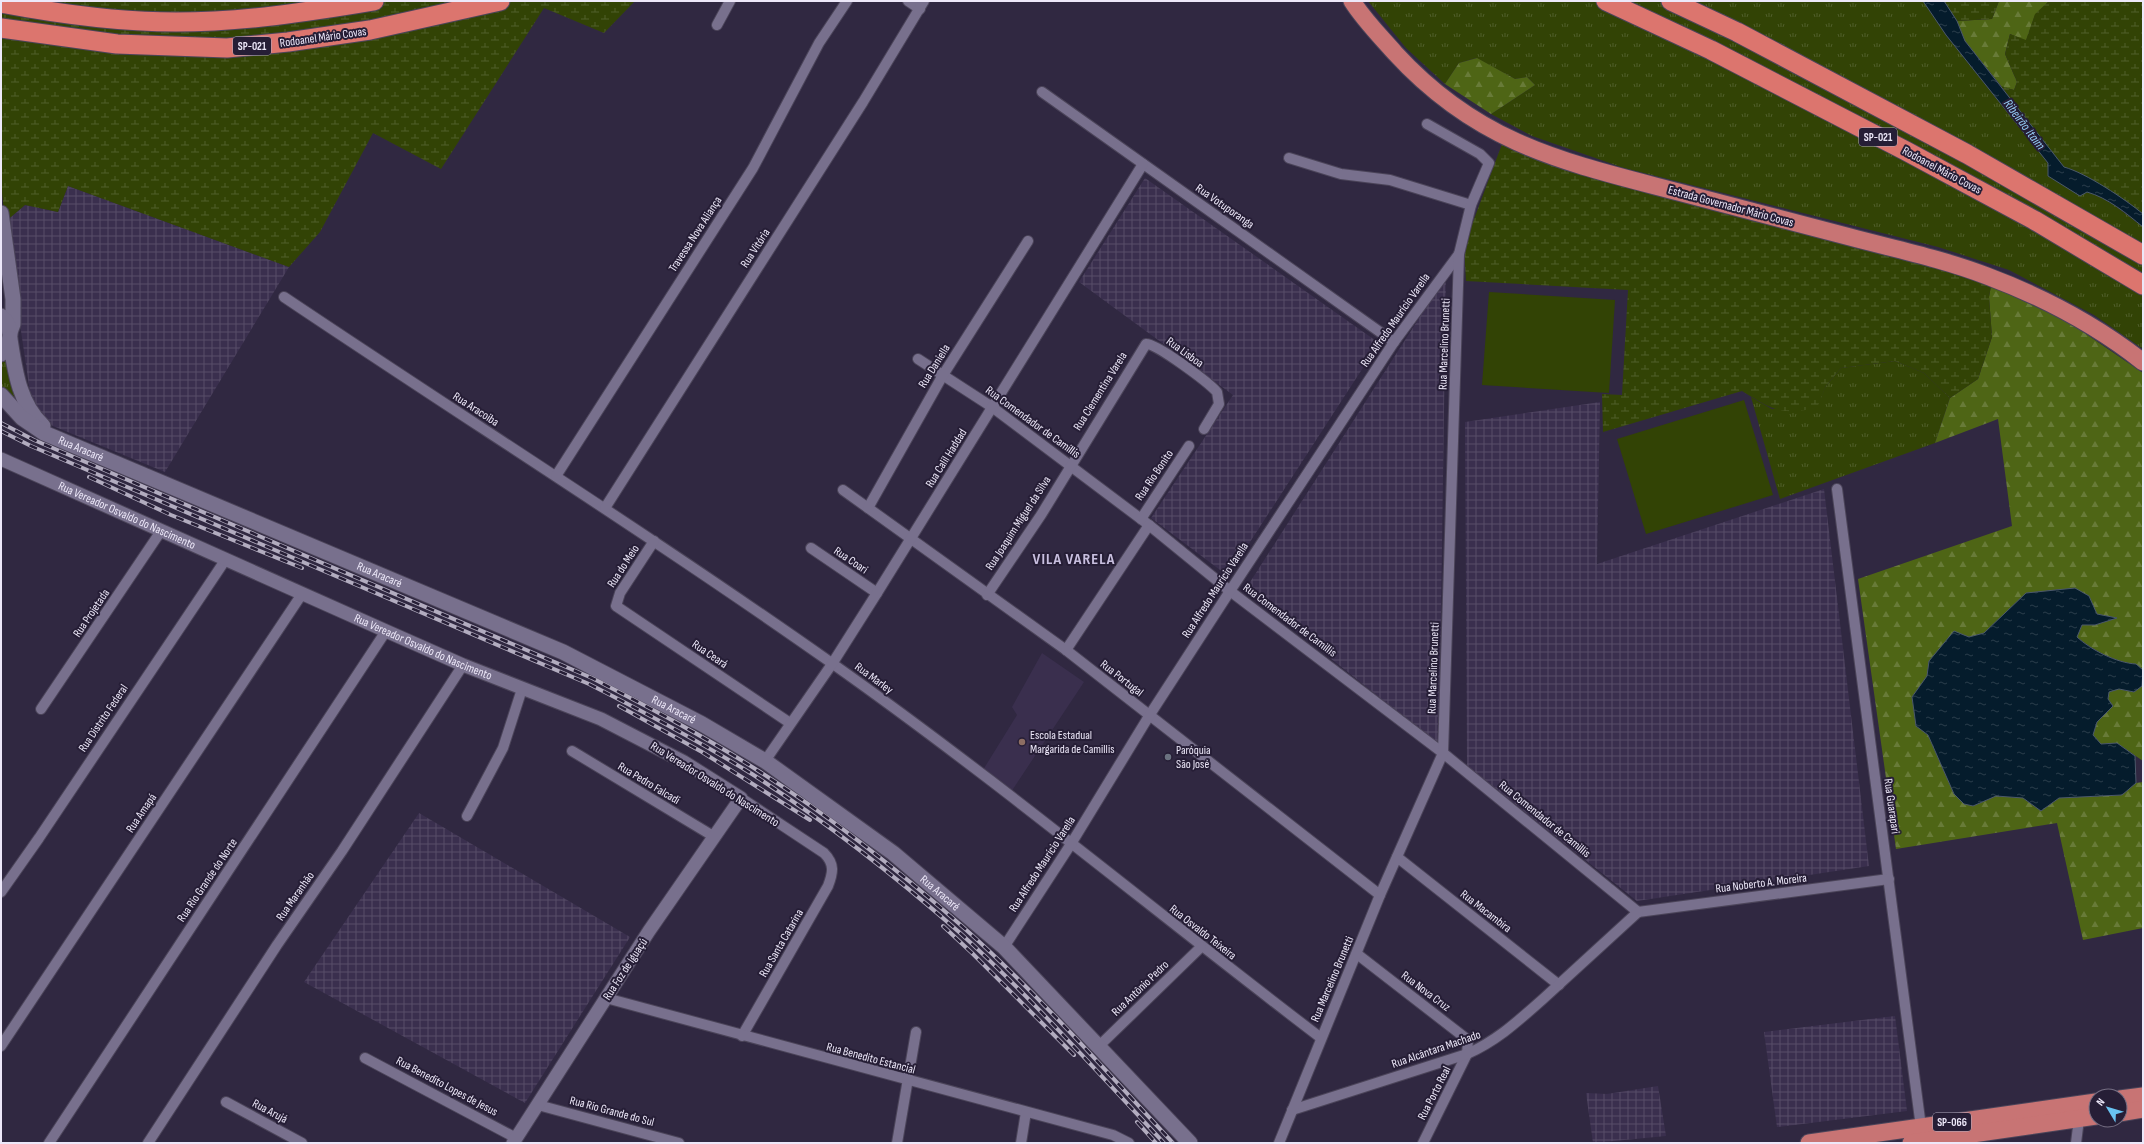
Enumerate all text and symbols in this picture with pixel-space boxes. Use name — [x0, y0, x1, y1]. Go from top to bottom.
street label: Rodoanel Mário Covas — [279, 24, 367, 51]
road number: SP-021 — [233, 37, 271, 55]
water label: Ribeirão Itaim — [2000, 96, 2048, 153]
road number: SP-021 — [1859, 128, 1897, 146]
street label: Rodoanel Mário Covas — [1900, 143, 1984, 198]
street label: Rua Votuporanga — [1193, 181, 1257, 232]
street label: Estrada Governador Mário Covas — [1666, 182, 1795, 230]
street label: Travessa Nova Aliança — [665, 193, 726, 275]
street label: Rua Vitória — [737, 226, 774, 271]
street label: Rua Alfredo Maurício Varella — [1357, 270, 1434, 370]
street label: Rua Marcelino Brunetti — [1435, 298, 1454, 390]
street label: Rua Lisboa — [1163, 334, 1207, 371]
street label: Rua Daniella — [915, 341, 954, 391]
street label: Rua Clementina Varela — [1070, 349, 1131, 433]
street label: Rua Comendador de Camillis — [982, 383, 1083, 462]
street label: Rua Aracoiba — [450, 389, 502, 430]
street label: Rua Calil Haddad — [922, 426, 970, 490]
street label: Rua Aracaré — [56, 433, 106, 465]
street label: Rua Rio Bonito — [1132, 447, 1177, 504]
street label: Rua Joaquim Miguel da Silva — [982, 473, 1055, 573]
street label: Rua Vereador Osvaldo do Nascimento — [56, 479, 198, 553]
street label: Rua Alfredo Maurício Varella — [1179, 539, 1252, 641]
street label: Rua do Meio — [604, 542, 643, 591]
street label: Rua Coari — [831, 544, 871, 577]
district label: VILA VARELA — [1033, 550, 1115, 569]
street label: Rua Aracaré — [354, 559, 404, 591]
street label: Rua Comendador de Camillis — [1240, 580, 1340, 661]
street label: Rua Projetada — [70, 586, 113, 640]
street label: Rua Vereador Osvaldo do Nascimento — [352, 611, 494, 684]
street label: Rua Marcelino Brunetti — [1424, 622, 1443, 714]
street label: Rua Ceará — [689, 637, 731, 672]
street label: Rua Portugal — [1097, 657, 1146, 700]
street label: Rua Marley — [852, 659, 896, 698]
street label: Rua Distrito Federal — [75, 682, 132, 755]
street label: Rua Aracaré — [649, 692, 698, 728]
place label: Escola Estadual Margarida de Camillis — [1030, 728, 1115, 757]
marker: Escola Estadual Margarida de Camillis — [1017, 737, 1027, 747]
street label: Rua Vereador Osvaldo do Nascimento — [648, 739, 782, 830]
place label: Paróquia São José — [1176, 743, 1211, 772]
marker: Paróquia São José — [1163, 752, 1173, 762]
street label: Rua Pedro Falcadi — [615, 759, 683, 808]
street label: Rua Guarapari — [1880, 777, 1903, 835]
street label: Rua Comendador de Camillis — [1496, 778, 1594, 861]
street label: Rua Amapá — [123, 790, 160, 836]
street label: Rua Alfredo Maurício Varella — [1006, 813, 1079, 915]
street label: Rua Rio Grande do Norte — [174, 836, 241, 925]
street label: Rua Maranhão — [273, 869, 318, 924]
street label: Rua Noberto A. Moreira — [1715, 870, 1808, 897]
street label: Rua Aracaré — [917, 872, 963, 915]
street label: Rua Macambira — [1457, 887, 1515, 936]
street label: Rua Osvaldo Teixeira — [1166, 902, 1239, 963]
street label: Rua Santa Catarina — [756, 906, 807, 980]
street label: Rua Marcelino Brunetti — [1308, 934, 1357, 1024]
street label: Rua Foz de Iguaçú — [600, 935, 651, 1003]
street label: Rua Antônio Pedro — [1109, 957, 1172, 1019]
street label: Rua Nova Cruz — [1398, 968, 1454, 1015]
street label: Rua Alcântara Machado — [1390, 1027, 1483, 1072]
street label: Rua Benedito Estancial — [825, 1039, 917, 1078]
street label: Rua Benedito Lopes de Jesus — [393, 1053, 500, 1120]
street label: Rua Porto Real — [1415, 1064, 1454, 1123]
north arrow — [2088, 1088, 2128, 1128]
street label: Rua Rio Grande do Sul — [568, 1093, 656, 1130]
street label: Rua Arujá — [250, 1096, 290, 1127]
text: N — [2094, 1096, 2108, 1108]
road number: SP-066 — [1933, 1113, 1971, 1131]

